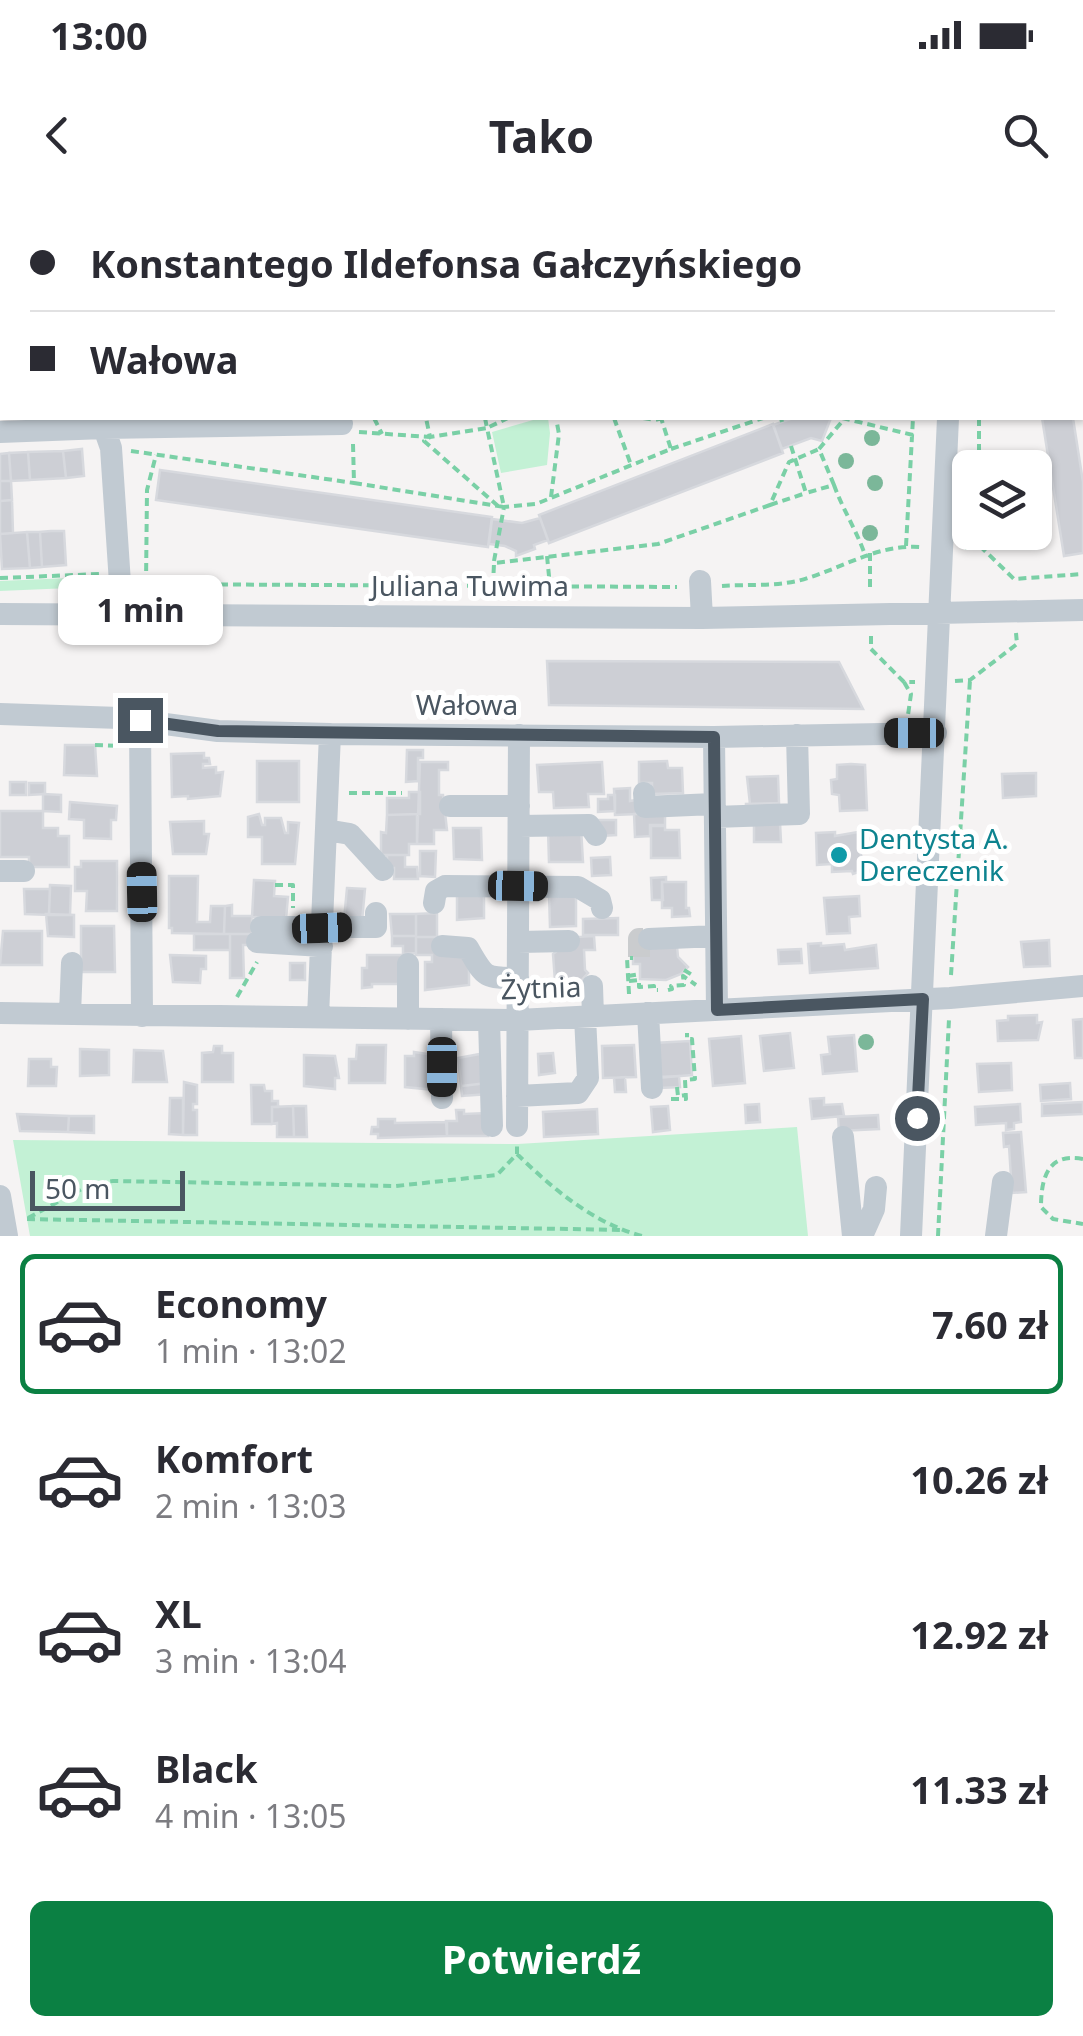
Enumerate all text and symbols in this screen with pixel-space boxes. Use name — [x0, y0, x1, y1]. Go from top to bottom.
text: 13:00 — [50, 9, 148, 61]
text: Tako — [489, 105, 594, 166]
icon: back — [30, 108, 85, 163]
icon: search — [998, 108, 1053, 163]
text: Konstantego Ildefonsa Gałczyńskiego — [90, 237, 802, 289]
text: Wałowa — [90, 333, 239, 385]
map controls — [952, 450, 1052, 550]
button: layers — [952, 450, 1052, 550]
street label: Juliana Tuwima — [368, 566, 569, 604]
callout: 1 min — [58, 575, 222, 645]
text: 1 min — [96, 588, 185, 631]
street label: Wałowa — [416, 685, 518, 723]
route end — [118, 698, 163, 743]
car — [884, 718, 944, 748]
place label: Dentysta A. Dereczenik — [859, 819, 1009, 889]
marker: Dentysta A. Dereczenik — [828, 844, 850, 866]
car — [126, 862, 158, 922]
car — [488, 870, 548, 902]
car — [291, 912, 353, 944]
street label: Żytnia — [500, 967, 582, 1007]
car — [427, 1037, 457, 1097]
route start — [895, 1096, 940, 1141]
scale bar — [30, 1166, 185, 1210]
text: 50 m — [45, 1169, 111, 1207]
text: Economy — [155, 1277, 327, 1329]
icon: car — [35, 1279, 125, 1369]
text: 7.60 zł — [932, 1298, 1048, 1350]
text: 1 min · 13:02 — [155, 1329, 347, 1372]
text: Komfort — [155, 1432, 313, 1484]
icon: car — [35, 1434, 125, 1524]
text: 10.26 zł — [910, 1453, 1048, 1505]
text: 2 min · 13:03 — [155, 1484, 347, 1527]
text: XL — [155, 1587, 202, 1639]
icon: car — [35, 1589, 125, 1679]
text: 12.92 zł — [910, 1608, 1048, 1660]
text: 3 min · 13:04 — [155, 1639, 347, 1682]
text: Black — [155, 1742, 258, 1794]
icon: car — [35, 1744, 125, 1834]
text: 11.33 zł — [910, 1763, 1048, 1815]
text: 4 min · 13:05 — [155, 1794, 347, 1837]
button: Potwierdź — [30, 1901, 1053, 2016]

